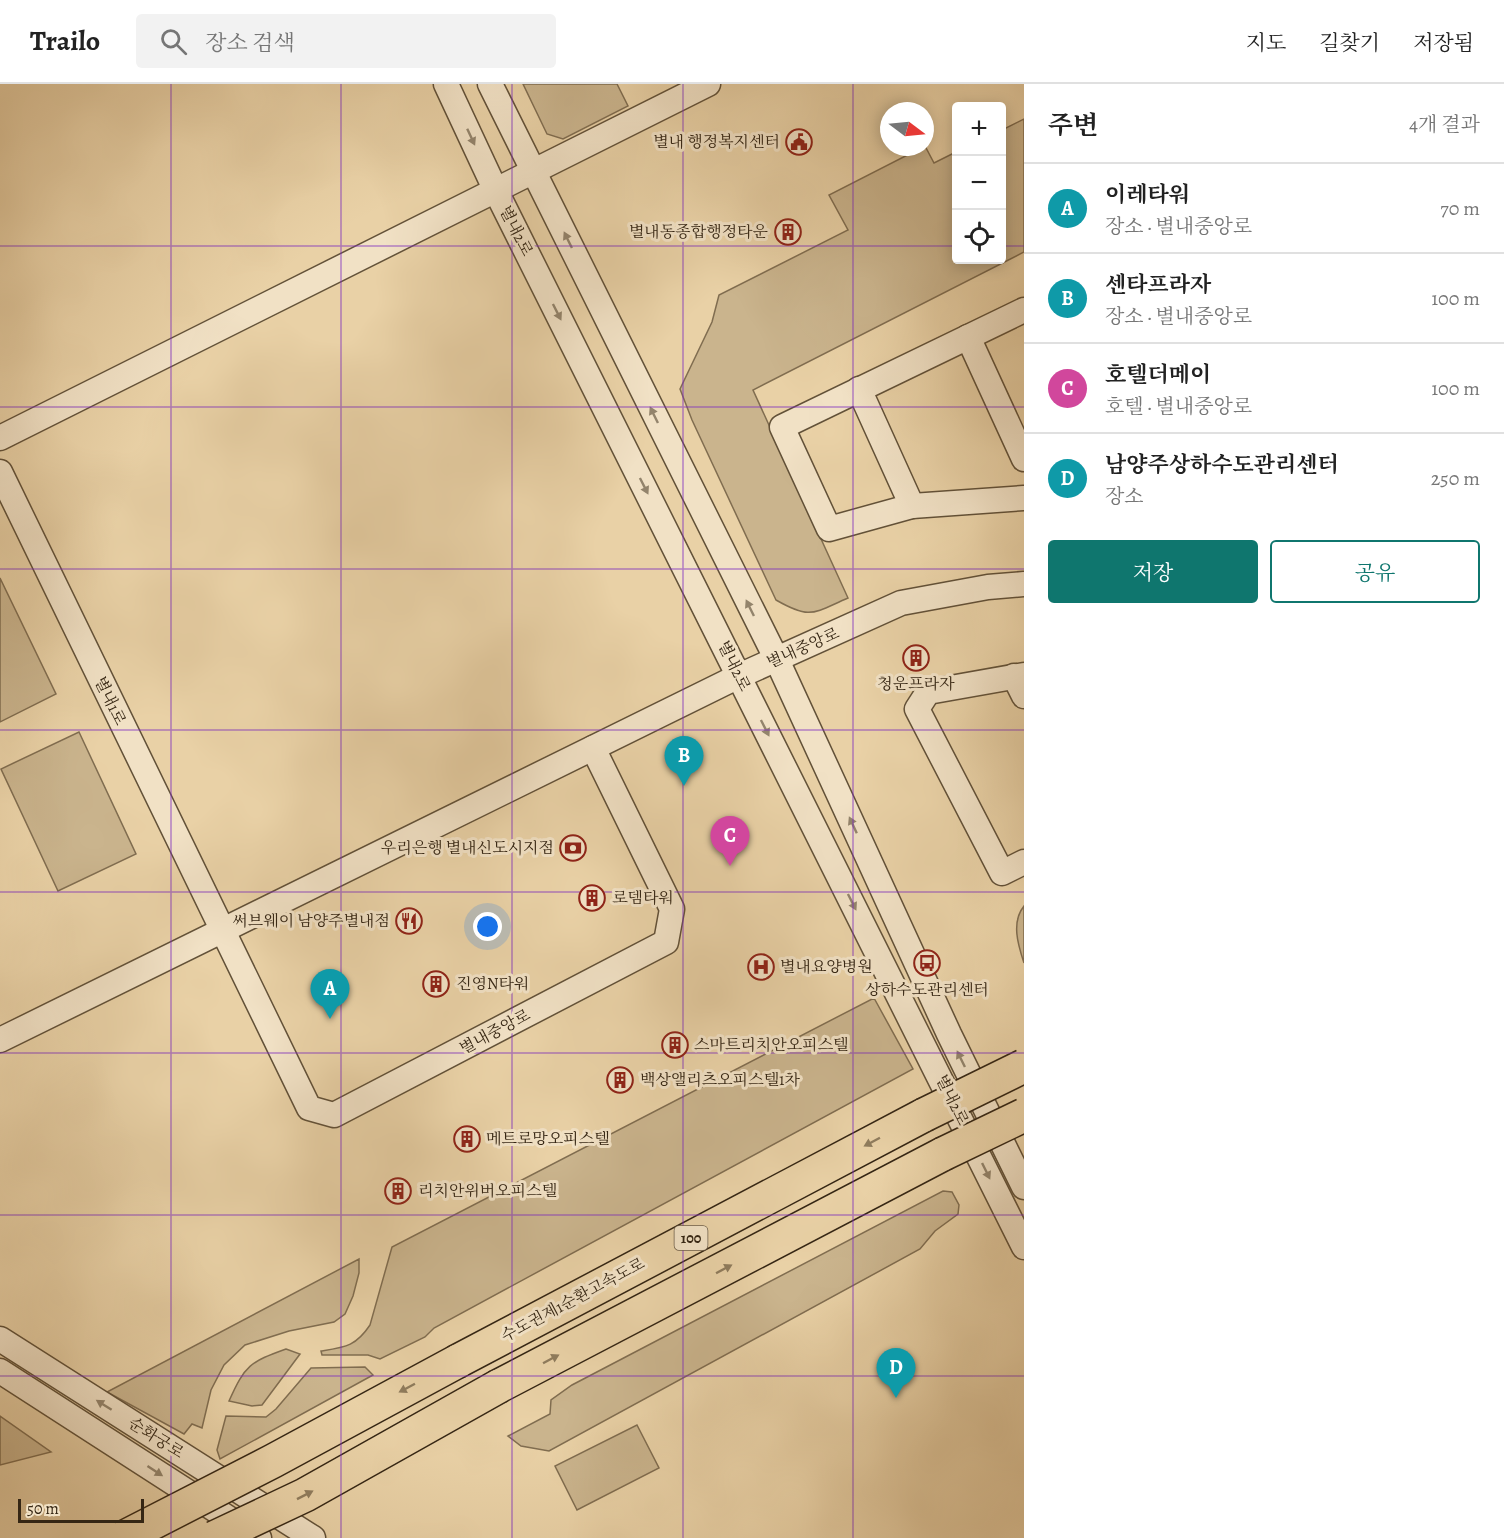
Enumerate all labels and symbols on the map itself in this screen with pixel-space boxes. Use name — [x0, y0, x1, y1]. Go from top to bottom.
north arrow — [880, 102, 934, 156]
public building icon: 별내 행정복지센터 — [784, 127, 814, 157]
one-way arrow — [466, 128, 475, 145]
place label: 별내 행정복지센터 — [653, 131, 780, 153]
street label: 별내2로 — [494, 202, 538, 261]
building icon: 별내동종합행정타운 — [773, 217, 803, 247]
place label: 별내동종합행정타운 — [629, 221, 769, 243]
one-way arrow — [563, 231, 573, 249]
one-way arrow — [552, 303, 561, 320]
one-way arrow — [650, 406, 659, 423]
one-way arrow — [639, 478, 649, 495]
one-way arrow — [746, 600, 755, 617]
street label: 별내중앙로 — [763, 622, 843, 674]
street label: 별내2로 — [712, 637, 756, 696]
building icon: 청운프라자 — [901, 643, 931, 673]
street label: 별내1로 — [89, 673, 131, 730]
place label: 청운프라자 — [877, 673, 955, 695]
one-way arrow — [760, 720, 770, 737]
pin: B — [664, 736, 704, 786]
pin: C — [710, 816, 750, 866]
one-way arrow — [848, 817, 857, 834]
bank icon: 우리은행 별내신도시지점 — [558, 833, 588, 863]
place label: 우리은행 별내신도시지점 — [381, 837, 554, 859]
building icon: 로뎀타워 — [577, 883, 607, 913]
place label: 로뎀타워 — [612, 887, 674, 909]
one-way arrow — [848, 894, 857, 911]
restaurant icon: 써브웨이 남양주별내점 — [394, 906, 424, 936]
place label: 써브웨이 남양주별내점 — [232, 910, 390, 932]
your location — [473, 912, 502, 941]
bus stop icon: 상하수도관리센터 — [912, 948, 942, 978]
hospital icon: 별내요양병원 — [746, 952, 776, 982]
place label: 별내요양병원 — [780, 956, 873, 978]
building icon: 진영N타워 — [421, 969, 451, 999]
pin: A — [310, 970, 350, 1019]
place label: 진영N타워 — [456, 973, 529, 995]
place label: 상하수도관리센터 — [865, 979, 989, 1001]
street label: 별내중앙로 — [456, 1004, 535, 1060]
building icon: 스마트리치안오피스텔 — [660, 1030, 690, 1060]
place label: 스마트리치안오피스텔 — [694, 1034, 849, 1056]
one-way arrow — [957, 1051, 966, 1068]
building icon: 백상앨리츠오피스텔1차 — [605, 1065, 635, 1095]
place label: 백상앨리츠오피스텔1차 — [640, 1069, 801, 1091]
street label: 별내2로 — [930, 1071, 974, 1130]
building icon: 메트로망오피스텔 — [452, 1124, 482, 1154]
place label: 메트로망오피스텔 — [486, 1128, 610, 1150]
one-way arrow — [864, 1137, 881, 1147]
one-way arrow — [981, 1162, 991, 1180]
building icon: 리치안위버오피스텔 — [383, 1176, 413, 1206]
place label: 리치안위버오피스텔 — [418, 1180, 557, 1202]
road number: 100 — [674, 1226, 708, 1250]
street label: 수도권제1순환고속도로 — [497, 1252, 649, 1347]
one-way arrow — [716, 1264, 733, 1274]
pin: D — [876, 1348, 916, 1398]
one-way arrow — [543, 1354, 560, 1364]
one-way arrow — [398, 1383, 415, 1393]
one-way arrow — [96, 1400, 112, 1411]
street label: 순화궁로 — [124, 1412, 189, 1464]
one-way arrow — [147, 1465, 163, 1476]
one-way arrow — [296, 1490, 313, 1500]
scale bar — [18, 1496, 144, 1524]

